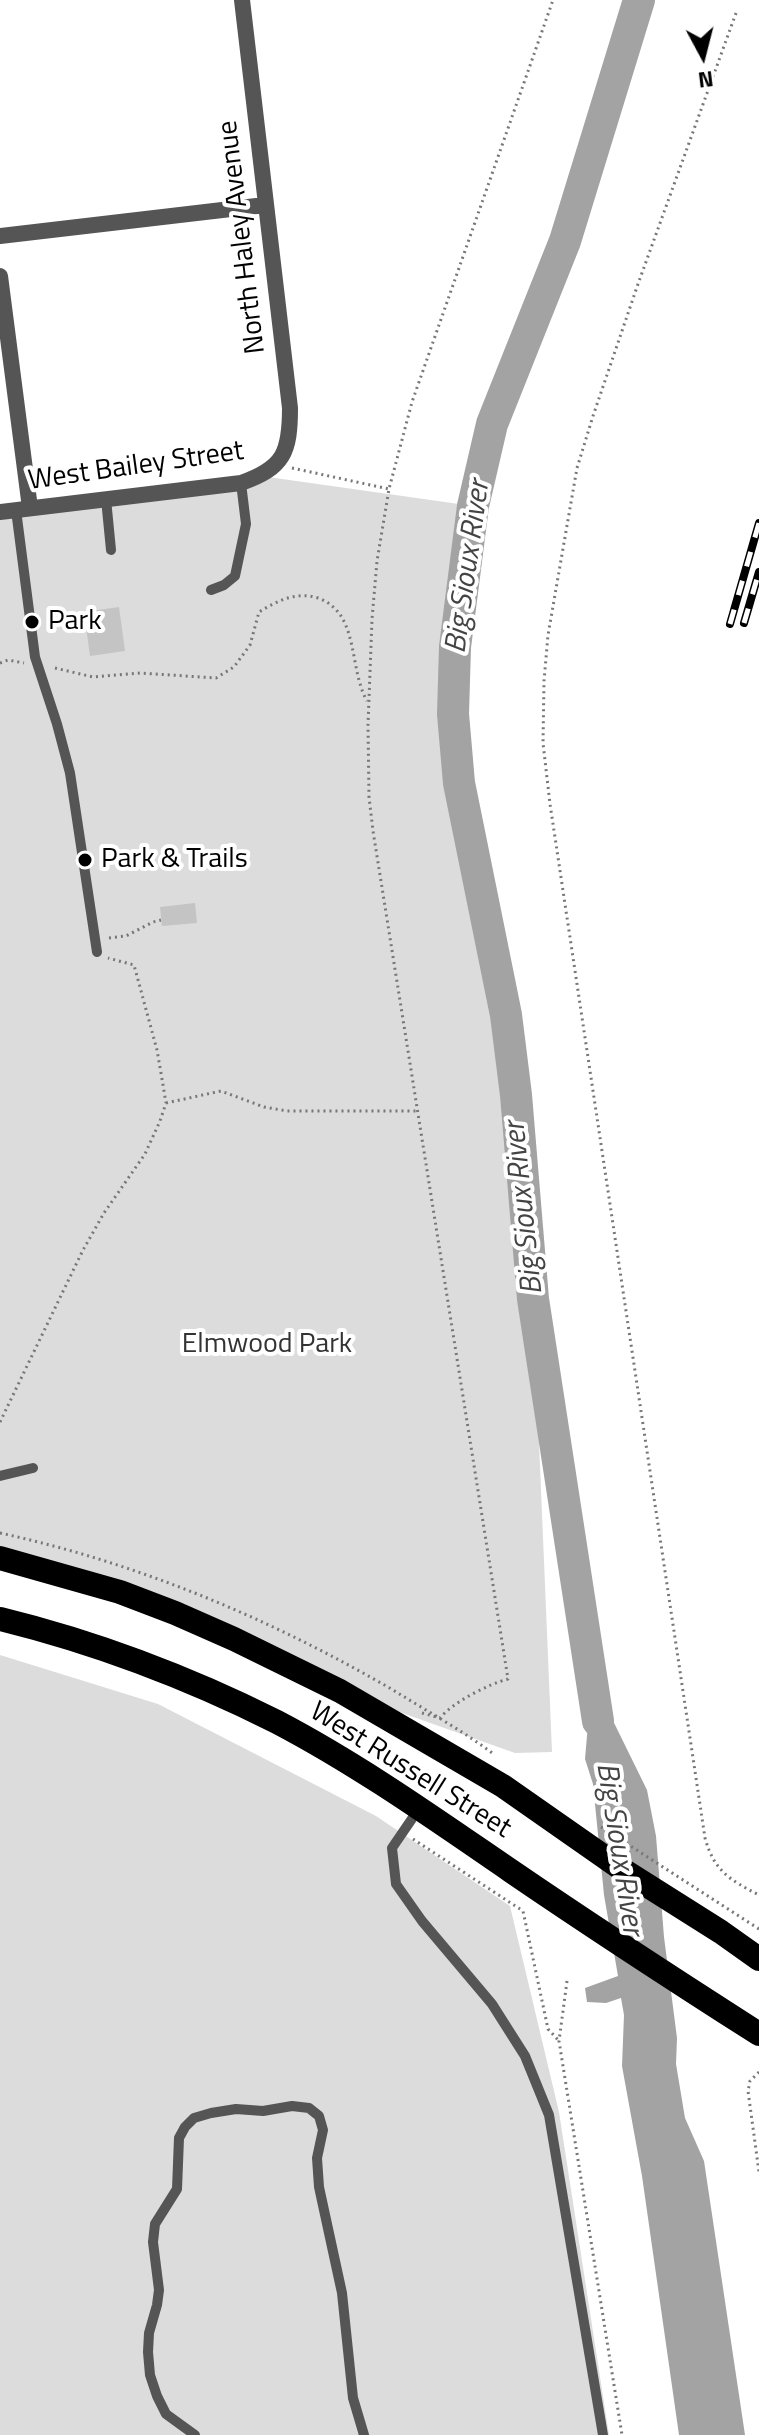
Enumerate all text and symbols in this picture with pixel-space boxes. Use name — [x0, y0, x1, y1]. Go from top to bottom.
north arrow — [663, 16, 743, 96]
text: N — [696, 62, 716, 98]
street label: North Haley Avenue — [212, 118, 274, 356]
street label: West Bailey Street — [26, 435, 246, 499]
water label: Big Sioux River — [439, 478, 499, 656]
place label: Park — [48, 605, 102, 639]
marker: Park — [23, 613, 41, 631]
place label: Park & Trails — [101, 843, 248, 877]
marker: Park & Trails — [76, 851, 94, 869]
water label: Big Sioux River — [498, 1120, 552, 1296]
park label: Elmwood Park — [182, 1328, 352, 1362]
street label: West Russell Street — [303, 1696, 517, 1846]
water label: Big Sioux River — [587, 1760, 649, 1938]

